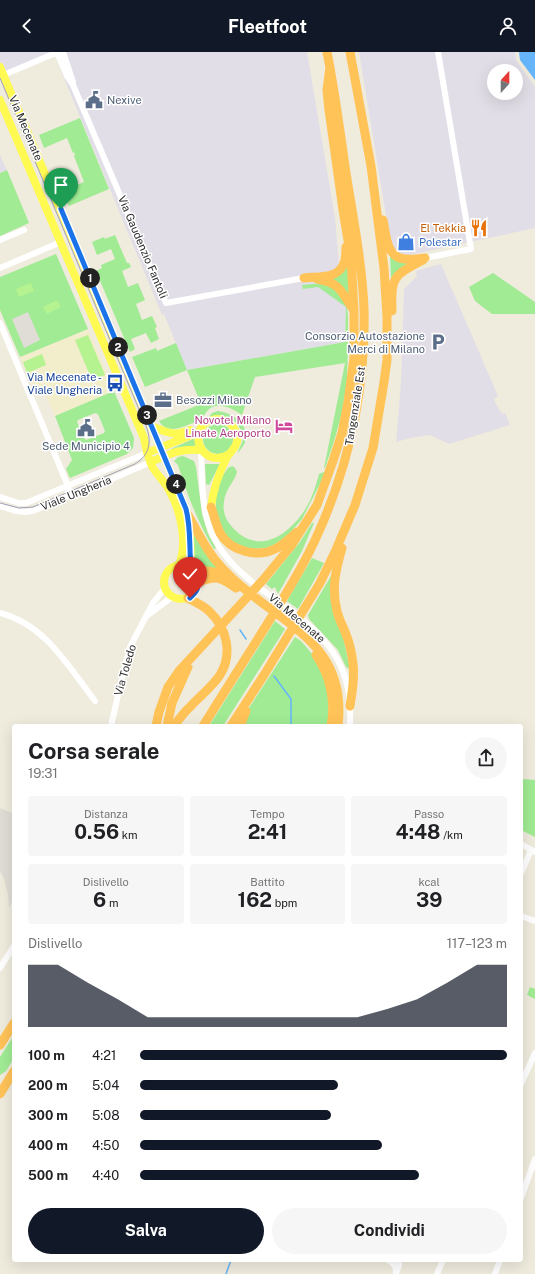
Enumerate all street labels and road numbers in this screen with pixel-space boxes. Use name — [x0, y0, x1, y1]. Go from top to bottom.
street label: Via Mecenate — [7, 94, 45, 162]
street label: Via Gaudenzio Fantoli — [116, 194, 170, 300]
street label: Tangenziale Est — [343, 366, 367, 446]
street label: Viale Ungheria — [39, 473, 113, 513]
street label: Via Mecenate — [267, 591, 327, 645]
street label: Via Toledo — [112, 643, 138, 697]

